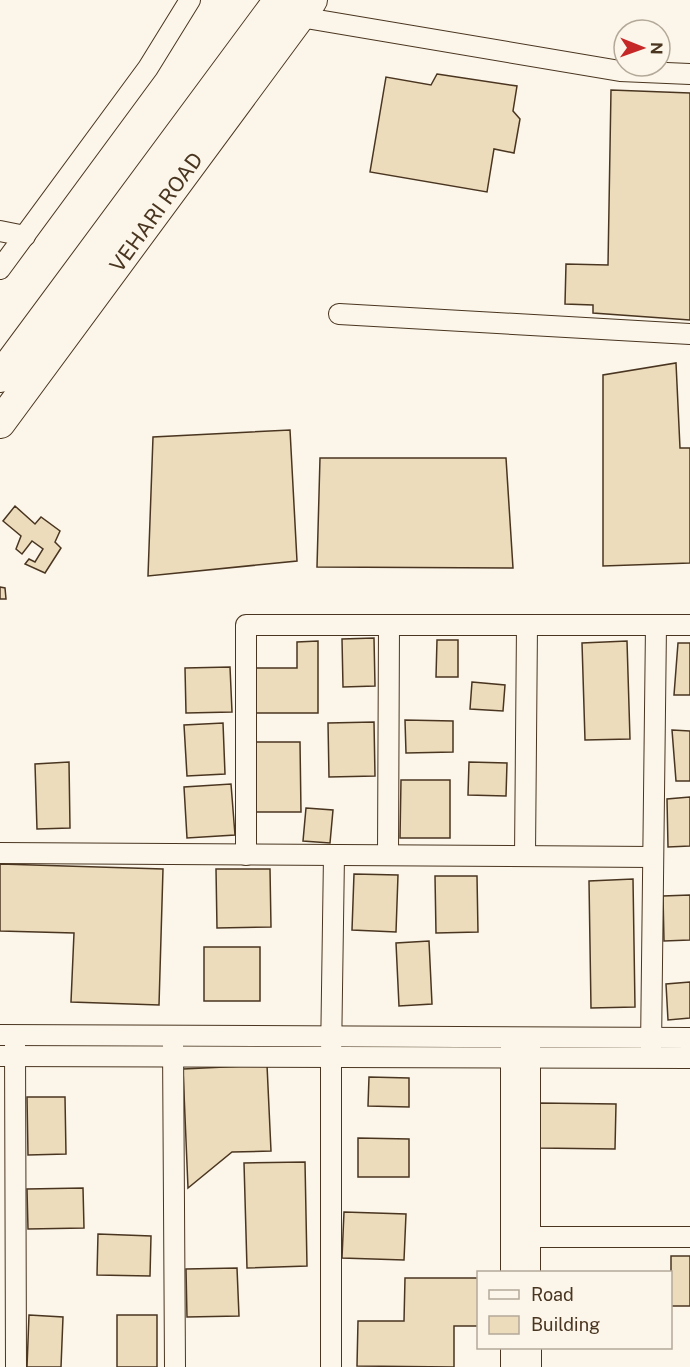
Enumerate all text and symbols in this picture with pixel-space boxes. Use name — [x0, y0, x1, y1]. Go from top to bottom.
north arrow — [612, 18, 672, 78]
text: N — [647, 42, 666, 55]
street label: VEHARI ROAD — [104, 147, 208, 277]
legend — [477, 1271, 672, 1349]
text: Road — [531, 1284, 574, 1305]
text: Building — [531, 1314, 600, 1335]

